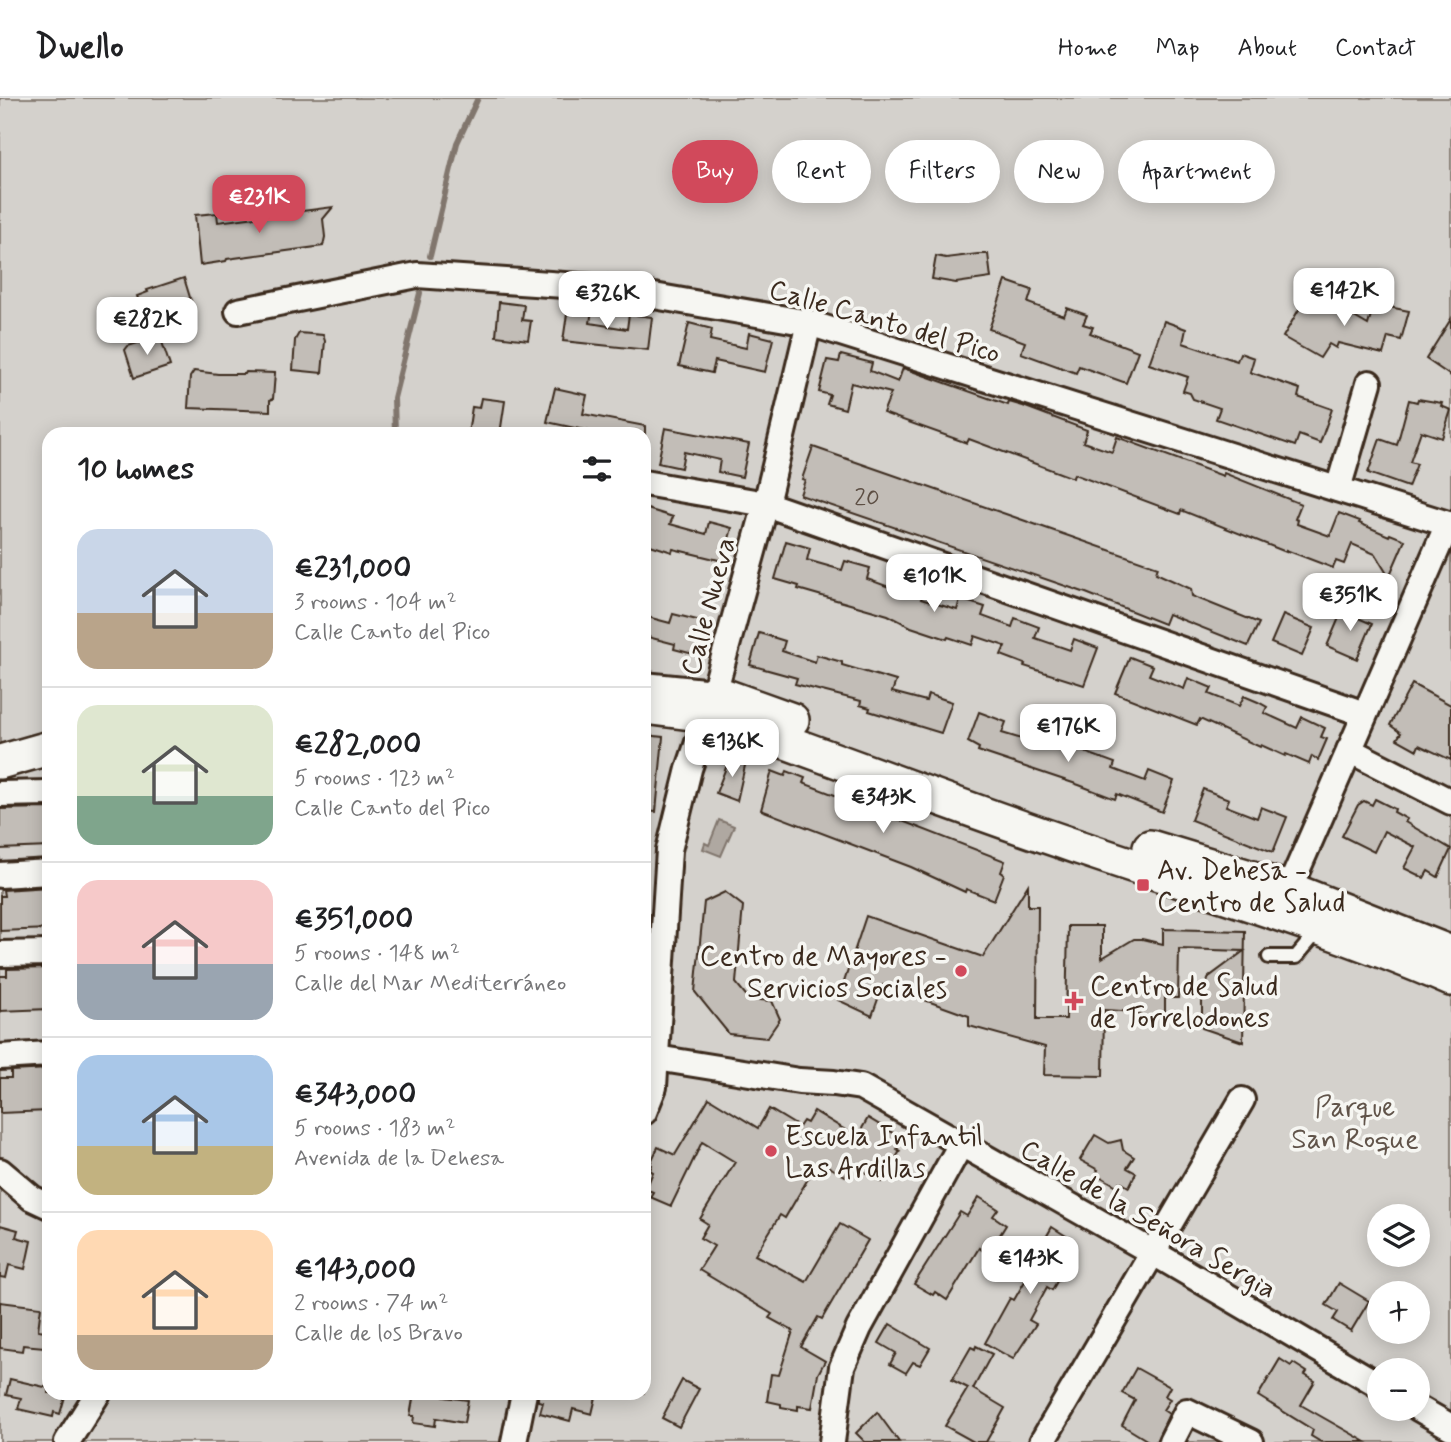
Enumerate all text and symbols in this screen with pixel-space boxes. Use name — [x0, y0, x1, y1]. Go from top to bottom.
text: Dwello — [35, 26, 124, 70]
text: Home — [1058, 33, 1118, 64]
text: Map — [1156, 33, 1200, 64]
text: About — [1238, 33, 1297, 64]
text: Contact — [1335, 33, 1416, 64]
chip: Buy — [672, 140, 758, 203]
chip: Rent — [772, 140, 871, 203]
chip: Filters — [885, 140, 1000, 203]
chip: New — [1014, 140, 1104, 203]
chip: Apartment — [1118, 140, 1275, 203]
pin: €231K — [210, 176, 308, 235]
text: €231K — [228, 183, 290, 213]
pin: €142K — [1295, 268, 1393, 328]
pin: €326K — [558, 272, 656, 331]
street label: Calle Canto del Pico — [764, 272, 1004, 373]
text: €142K — [1309, 276, 1379, 306]
text: €326K — [575, 279, 639, 309]
pin: €282K — [98, 298, 196, 357]
text: €282K — [113, 305, 181, 335]
text: 10 homes — [77, 450, 194, 489]
icon: filters — [578, 450, 616, 488]
house number: 20 — [854, 483, 880, 514]
street label: Calle Nueva — [673, 533, 746, 680]
text: €231,000 — [294, 549, 411, 588]
pin: €101K — [885, 554, 983, 614]
icon: home — [133, 557, 217, 641]
text: €101K — [902, 562, 966, 592]
pin: €351K — [1301, 574, 1399, 633]
text: €351K — [1319, 581, 1381, 611]
text: 3 rooms · 104 m² — [294, 588, 457, 618]
text: Calle Canto del Pico — [294, 618, 490, 648]
pin: €176K — [1019, 704, 1117, 764]
text: €176K — [1036, 712, 1100, 742]
pin: €136K — [683, 720, 781, 779]
text: €282,000 — [294, 725, 421, 764]
text: €136K — [701, 727, 763, 757]
icon: home — [133, 733, 217, 817]
text: 5 rooms · 123 m² — [294, 764, 455, 794]
pin: €343K — [834, 776, 932, 835]
text: €343K — [850, 783, 916, 813]
text: Calle Canto del Pico — [294, 794, 490, 824]
place label: Av. Dehesa - Centro de Salud — [1157, 853, 1345, 922]
marker: Av. Dehesa - Centro de Salud — [1135, 877, 1151, 893]
text: €351,000 — [294, 900, 413, 939]
icon: home — [133, 908, 217, 992]
text: 5 rooms · 148 m² — [294, 939, 460, 969]
place label: Centro de Mayores - Servicios Sociales — [700, 939, 947, 1008]
marker: Centro de Mayores - Servicios Sociales — [953, 963, 969, 979]
text: Calle del Mar Mediterráneo — [294, 969, 566, 999]
place label: Centro de Salud de Torrelodones — [1090, 969, 1278, 1038]
marker: Centro de Salud de Torrelodones — [1064, 991, 1084, 1011]
text: €343,000 — [294, 1075, 416, 1114]
icon: home — [133, 1083, 217, 1167]
park label: Parque San Roque — [1291, 1090, 1419, 1159]
text: 5 rooms · 183 m² — [294, 1114, 455, 1144]
place label: Escuela Infantil Las Ardillas — [785, 1119, 983, 1188]
street label: Calle de la Señora Sergia — [1013, 1132, 1283, 1309]
marker: Escuela Infantil Las Ardillas — [763, 1143, 779, 1159]
text: Avenida de la Dehesa — [294, 1144, 504, 1174]
map controls — [1367, 1204, 1430, 1421]
button: layers — [1367, 1204, 1430, 1267]
pin: €143K — [981, 1236, 1079, 1296]
text: €143K — [998, 1244, 1062, 1274]
text: €143,000 — [294, 1250, 416, 1289]
icon: home — [133, 1258, 217, 1342]
button: + — [1367, 1281, 1430, 1344]
text: 2 rooms · 74 m² — [294, 1289, 449, 1319]
text: Calle de los Bravo — [294, 1319, 463, 1349]
button: − — [1367, 1358, 1430, 1421]

